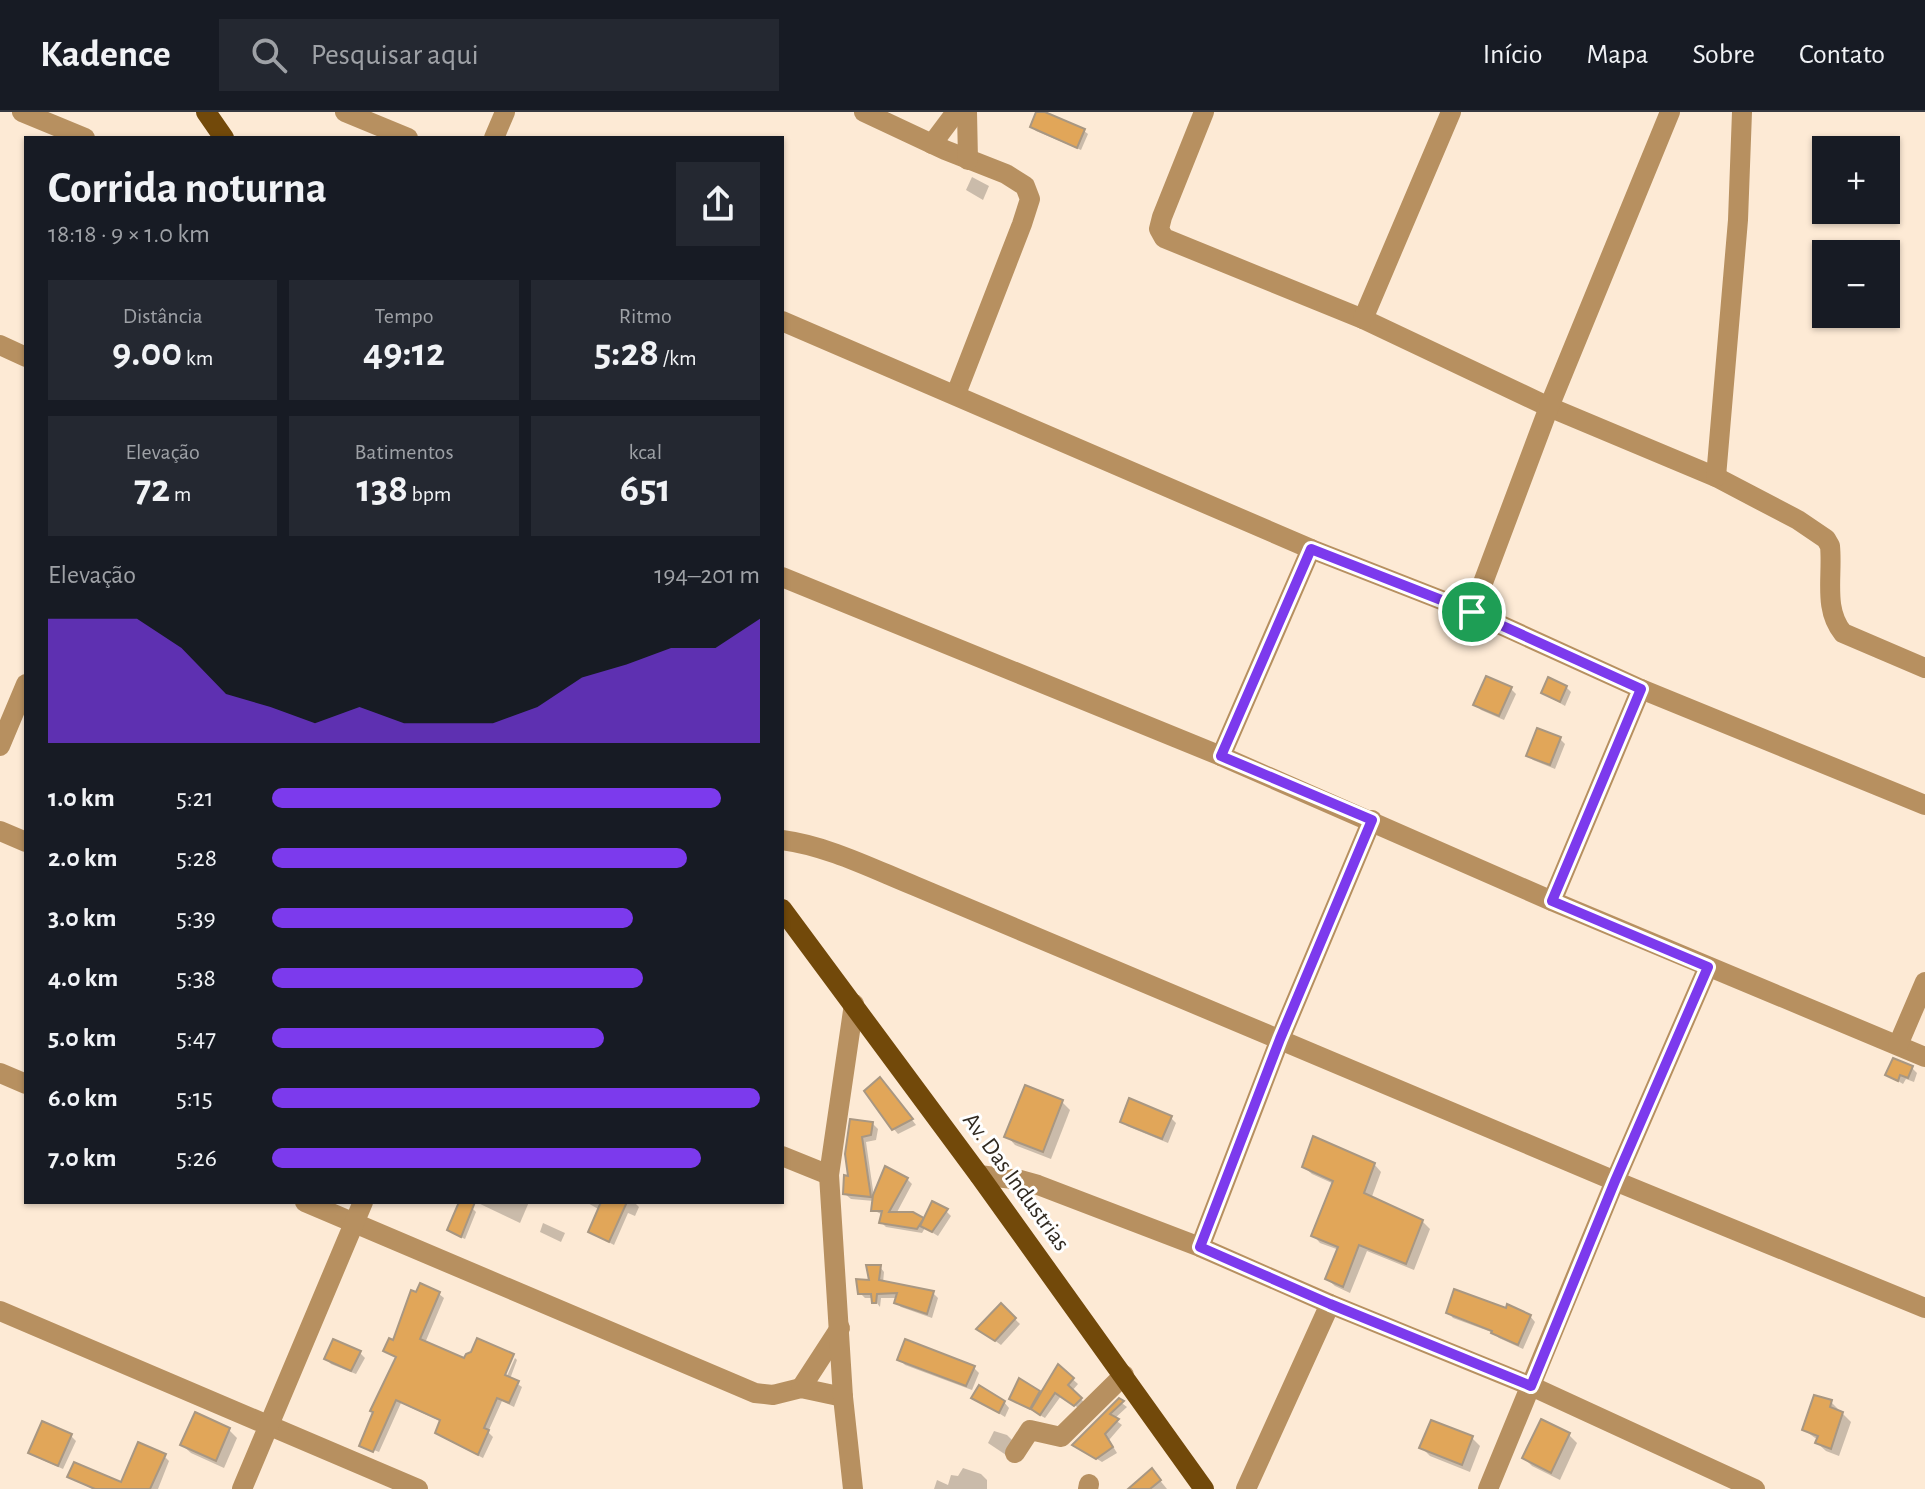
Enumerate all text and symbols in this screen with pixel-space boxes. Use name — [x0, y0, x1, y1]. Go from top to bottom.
search box — [219, 19, 779, 91]
icon: search — [247, 33, 291, 77]
text: Kadence — [40, 36, 171, 74]
text: Pesquisar aqui — [311, 40, 479, 70]
text: Início — [1483, 41, 1543, 69]
text: Mapa — [1587, 41, 1648, 69]
text: Sobre — [1692, 41, 1755, 69]
text: Contato — [1799, 41, 1885, 69]
map controls — [1812, 136, 1900, 328]
button: + — [1812, 136, 1900, 224]
button: share — [676, 162, 760, 246]
text: Corrida noturna — [48, 167, 327, 211]
text: 18:18 · 9 × 1.0 km — [48, 221, 210, 247]
button: − — [1812, 240, 1900, 328]
text: Distância — [123, 305, 203, 327]
text: Tempo — [374, 305, 434, 327]
text: Ritmo — [619, 305, 672, 327]
text: 9.00 — [112, 333, 182, 373]
text: 49:12 — [363, 333, 445, 373]
text: 5:28 — [594, 333, 659, 373]
text: km — [182, 347, 213, 369]
text: /km — [659, 347, 697, 369]
text: Elevação — [125, 441, 200, 463]
text: Batimentos — [354, 441, 454, 463]
text: kcal — [629, 441, 662, 463]
text: 72 — [134, 469, 170, 509]
text: 138 — [357, 469, 408, 509]
text: 651 — [620, 469, 671, 509]
text: m — [170, 483, 191, 505]
text: bpm — [408, 483, 451, 505]
text: Elevação — [48, 562, 136, 588]
text: 194–201 m — [654, 562, 760, 588]
pin — [1438, 578, 1506, 646]
icon: arrive — [1450, 590, 1494, 634]
text: 1.0 km — [48, 785, 115, 811]
text: 5:21 — [176, 785, 214, 811]
text: 2.0 km — [48, 845, 118, 871]
text: 5:28 — [176, 845, 217, 871]
text: 3.0 km — [48, 905, 116, 931]
text: 5:39 — [176, 905, 216, 931]
text: 4.0 km — [48, 965, 118, 991]
text: 5:38 — [176, 965, 216, 991]
text: 5.0 km — [48, 1025, 117, 1051]
text: 5:47 — [176, 1025, 216, 1051]
text: 6.0 km — [48, 1085, 118, 1111]
text: 5:15 — [176, 1085, 213, 1111]
street label: Av. Das Industrias — [958, 1109, 1074, 1255]
text: 7.0 km — [48, 1145, 117, 1171]
text: 5:26 — [176, 1145, 217, 1171]

